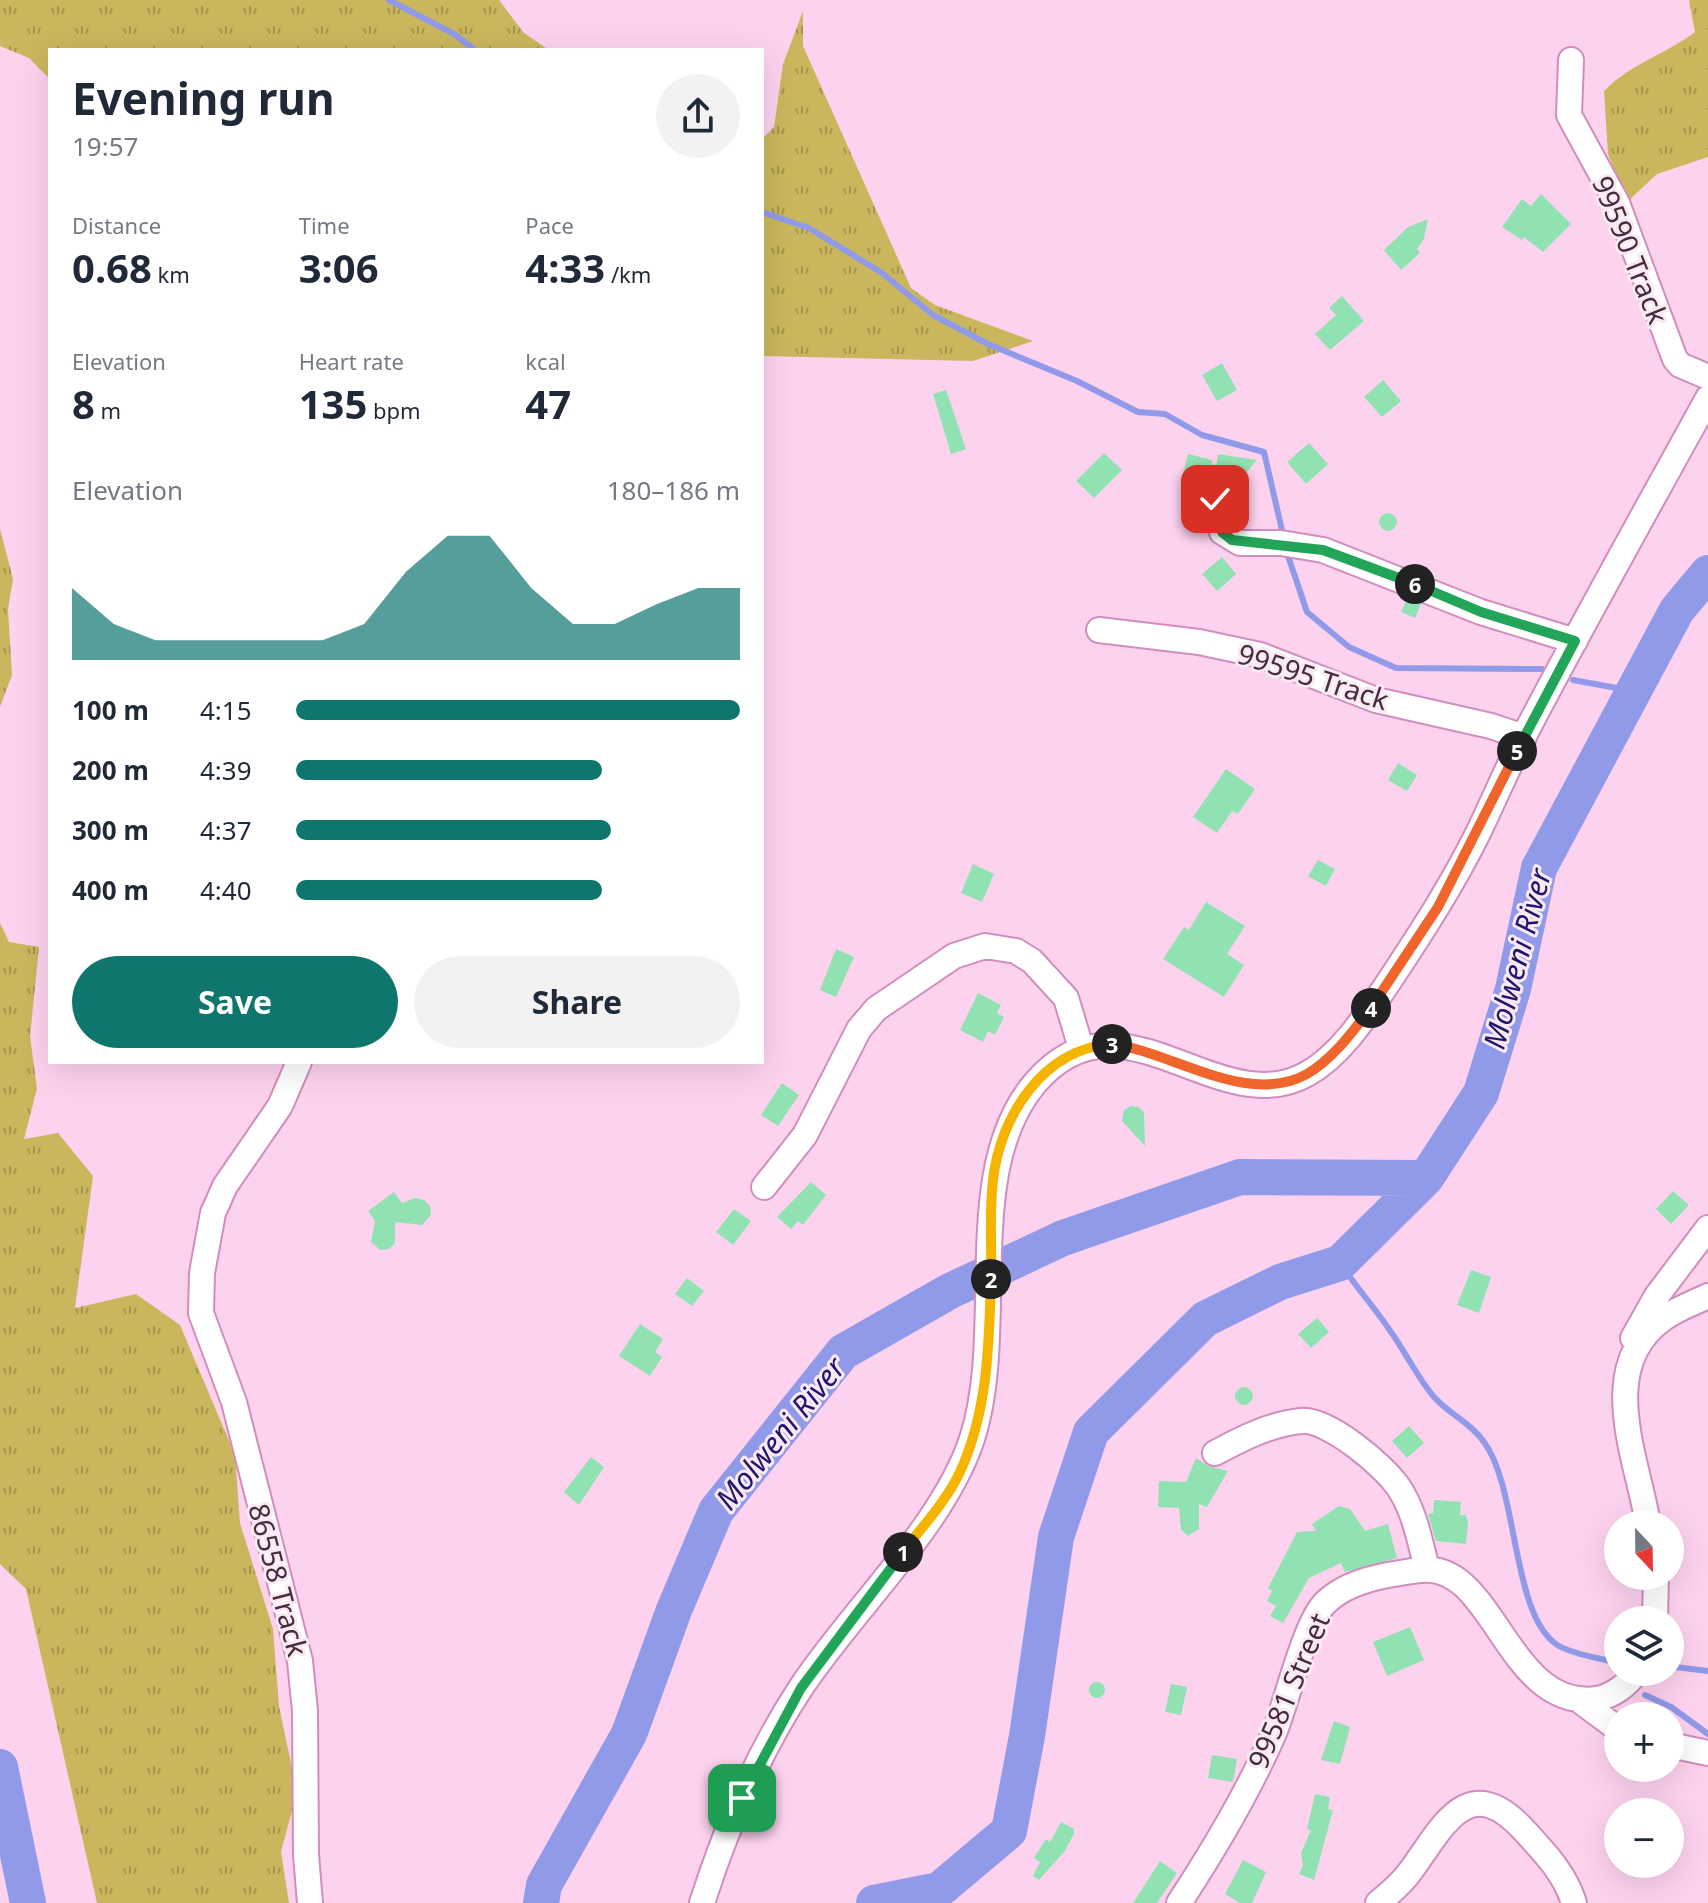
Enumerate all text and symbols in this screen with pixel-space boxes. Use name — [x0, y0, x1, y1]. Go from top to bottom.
text: Evening run — [72, 68, 335, 128]
button: share — [656, 74, 740, 158]
text: 19:57 — [72, 128, 138, 164]
street label: 99590 Track — [1584, 170, 1678, 329]
text: Distance — [72, 210, 161, 240]
text: Time — [299, 210, 350, 240]
text: Pace — [525, 210, 574, 240]
text: 0.68 — [72, 240, 152, 295]
text: 3:06 — [299, 240, 379, 295]
text: 4:33 — [525, 240, 605, 295]
text: km — [152, 259, 190, 289]
text: /km — [605, 259, 651, 289]
text: Elevation — [72, 346, 166, 376]
text: Heart rate — [299, 346, 404, 376]
text: kcal — [525, 346, 566, 376]
text: 8 — [72, 376, 95, 431]
text: 135 — [299, 376, 367, 431]
text: 47 — [525, 376, 571, 431]
text: m — [95, 395, 121, 425]
text: bpm — [367, 395, 421, 425]
pin — [1181, 465, 1249, 533]
text: Elevation — [72, 472, 183, 508]
text: 180–186 m — [607, 472, 740, 508]
icon: check — [1193, 477, 1237, 521]
pin: 6 — [1395, 564, 1435, 604]
text: 6 — [1409, 569, 1421, 599]
street label: 99595 Track — [1233, 634, 1394, 718]
text: 100 m — [72, 692, 149, 728]
text: 4:15 — [200, 692, 252, 728]
pin: 5 — [1497, 731, 1537, 771]
text: 5 — [1511, 736, 1523, 766]
text: 200 m — [72, 752, 149, 788]
text: 4:39 — [200, 752, 252, 788]
text: 300 m — [72, 812, 149, 848]
text: 4:37 — [200, 812, 252, 848]
water label: Molweni River — [1473, 863, 1561, 1053]
text: 400 m — [72, 872, 149, 908]
text: 4:40 — [200, 872, 252, 908]
button: Save — [72, 956, 398, 1048]
button: Share — [414, 956, 740, 1048]
pin: 4 — [1351, 988, 1391, 1028]
text: 4 — [1365, 993, 1377, 1023]
pin: 3 — [1092, 1024, 1132, 1064]
text: 3 — [1106, 1029, 1118, 1059]
pin: 2 — [971, 1259, 1011, 1299]
text: 2 — [985, 1264, 997, 1294]
water label: Molweni River — [706, 1347, 855, 1518]
street label: 86558 Track — [240, 1499, 318, 1660]
north arrow — [1604, 1510, 1684, 1590]
map controls — [1604, 1510, 1684, 1878]
pin: 1 — [883, 1532, 923, 1572]
text: 1 — [897, 1537, 909, 1567]
button: layers — [1604, 1606, 1684, 1686]
street label: 99581 Street — [1238, 1607, 1338, 1774]
button: + — [1604, 1702, 1684, 1782]
pin — [708, 1764, 776, 1832]
icon: arrive — [720, 1776, 764, 1820]
button: − — [1604, 1798, 1684, 1878]

